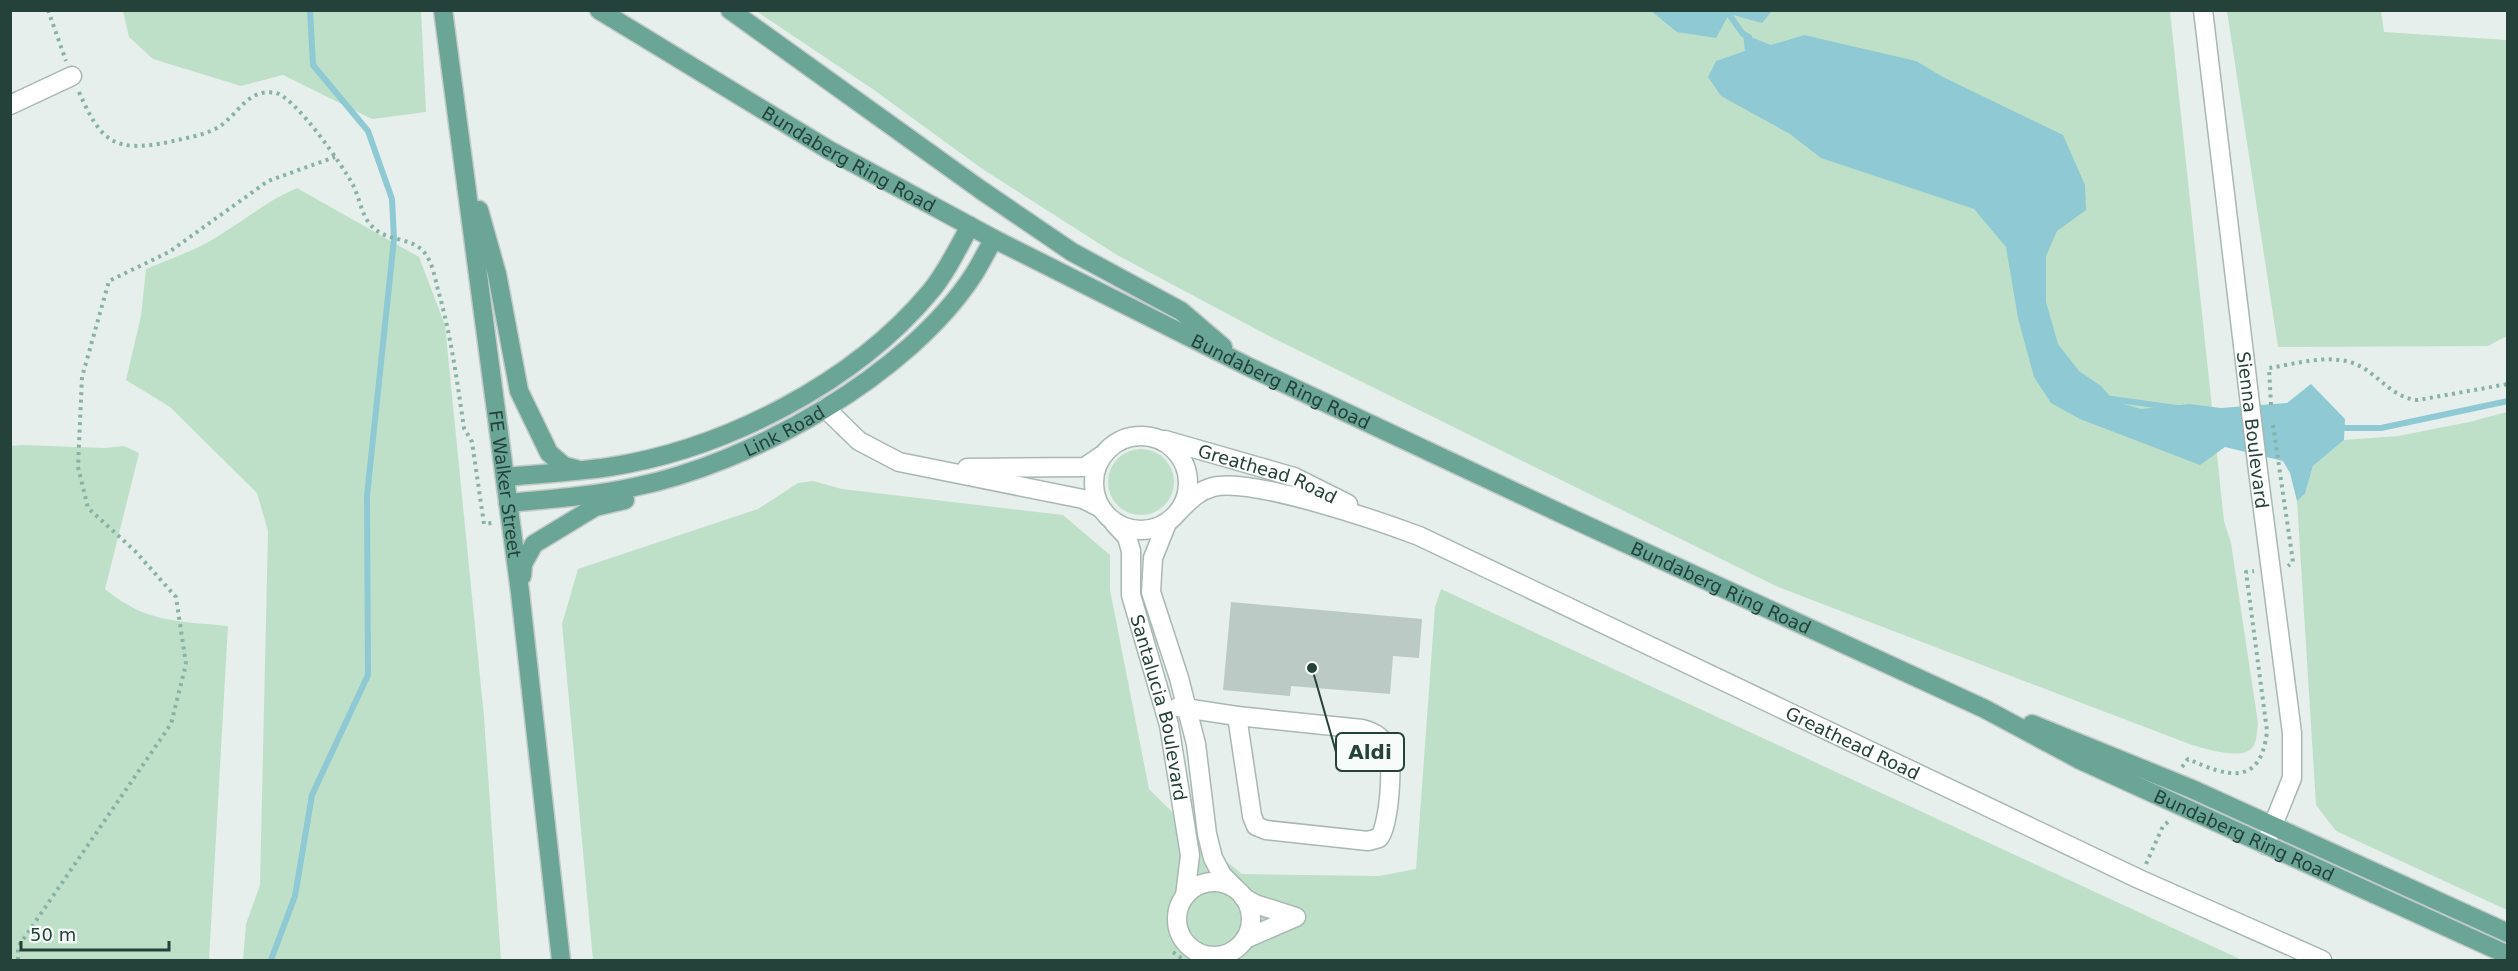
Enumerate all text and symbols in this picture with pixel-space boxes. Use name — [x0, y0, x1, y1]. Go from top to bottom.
street label: Bundaberg Ring Road — [759, 101, 939, 216]
street label: Bundaberg Ring Road — [1188, 329, 1374, 433]
street label: Sienna Boulevard — [2233, 350, 2273, 510]
street label: Link Road — [741, 401, 828, 460]
street label: FE Walker Street — [486, 409, 526, 559]
street label: Greathead Road — [1196, 440, 1341, 507]
street label: Bundaberg Ring Road — [1628, 537, 1814, 638]
street label: Santalucia Boulevard — [1127, 612, 1192, 802]
street label: Greathead Road — [1782, 702, 1923, 784]
callout: Aldi — [1336, 733, 1404, 771]
text: Aldi — [1348, 740, 1392, 764]
street label: Bundaberg Ring Road — [2151, 785, 2338, 885]
scale bar — [21, 914, 170, 952]
text: 50 m — [30, 924, 76, 945]

